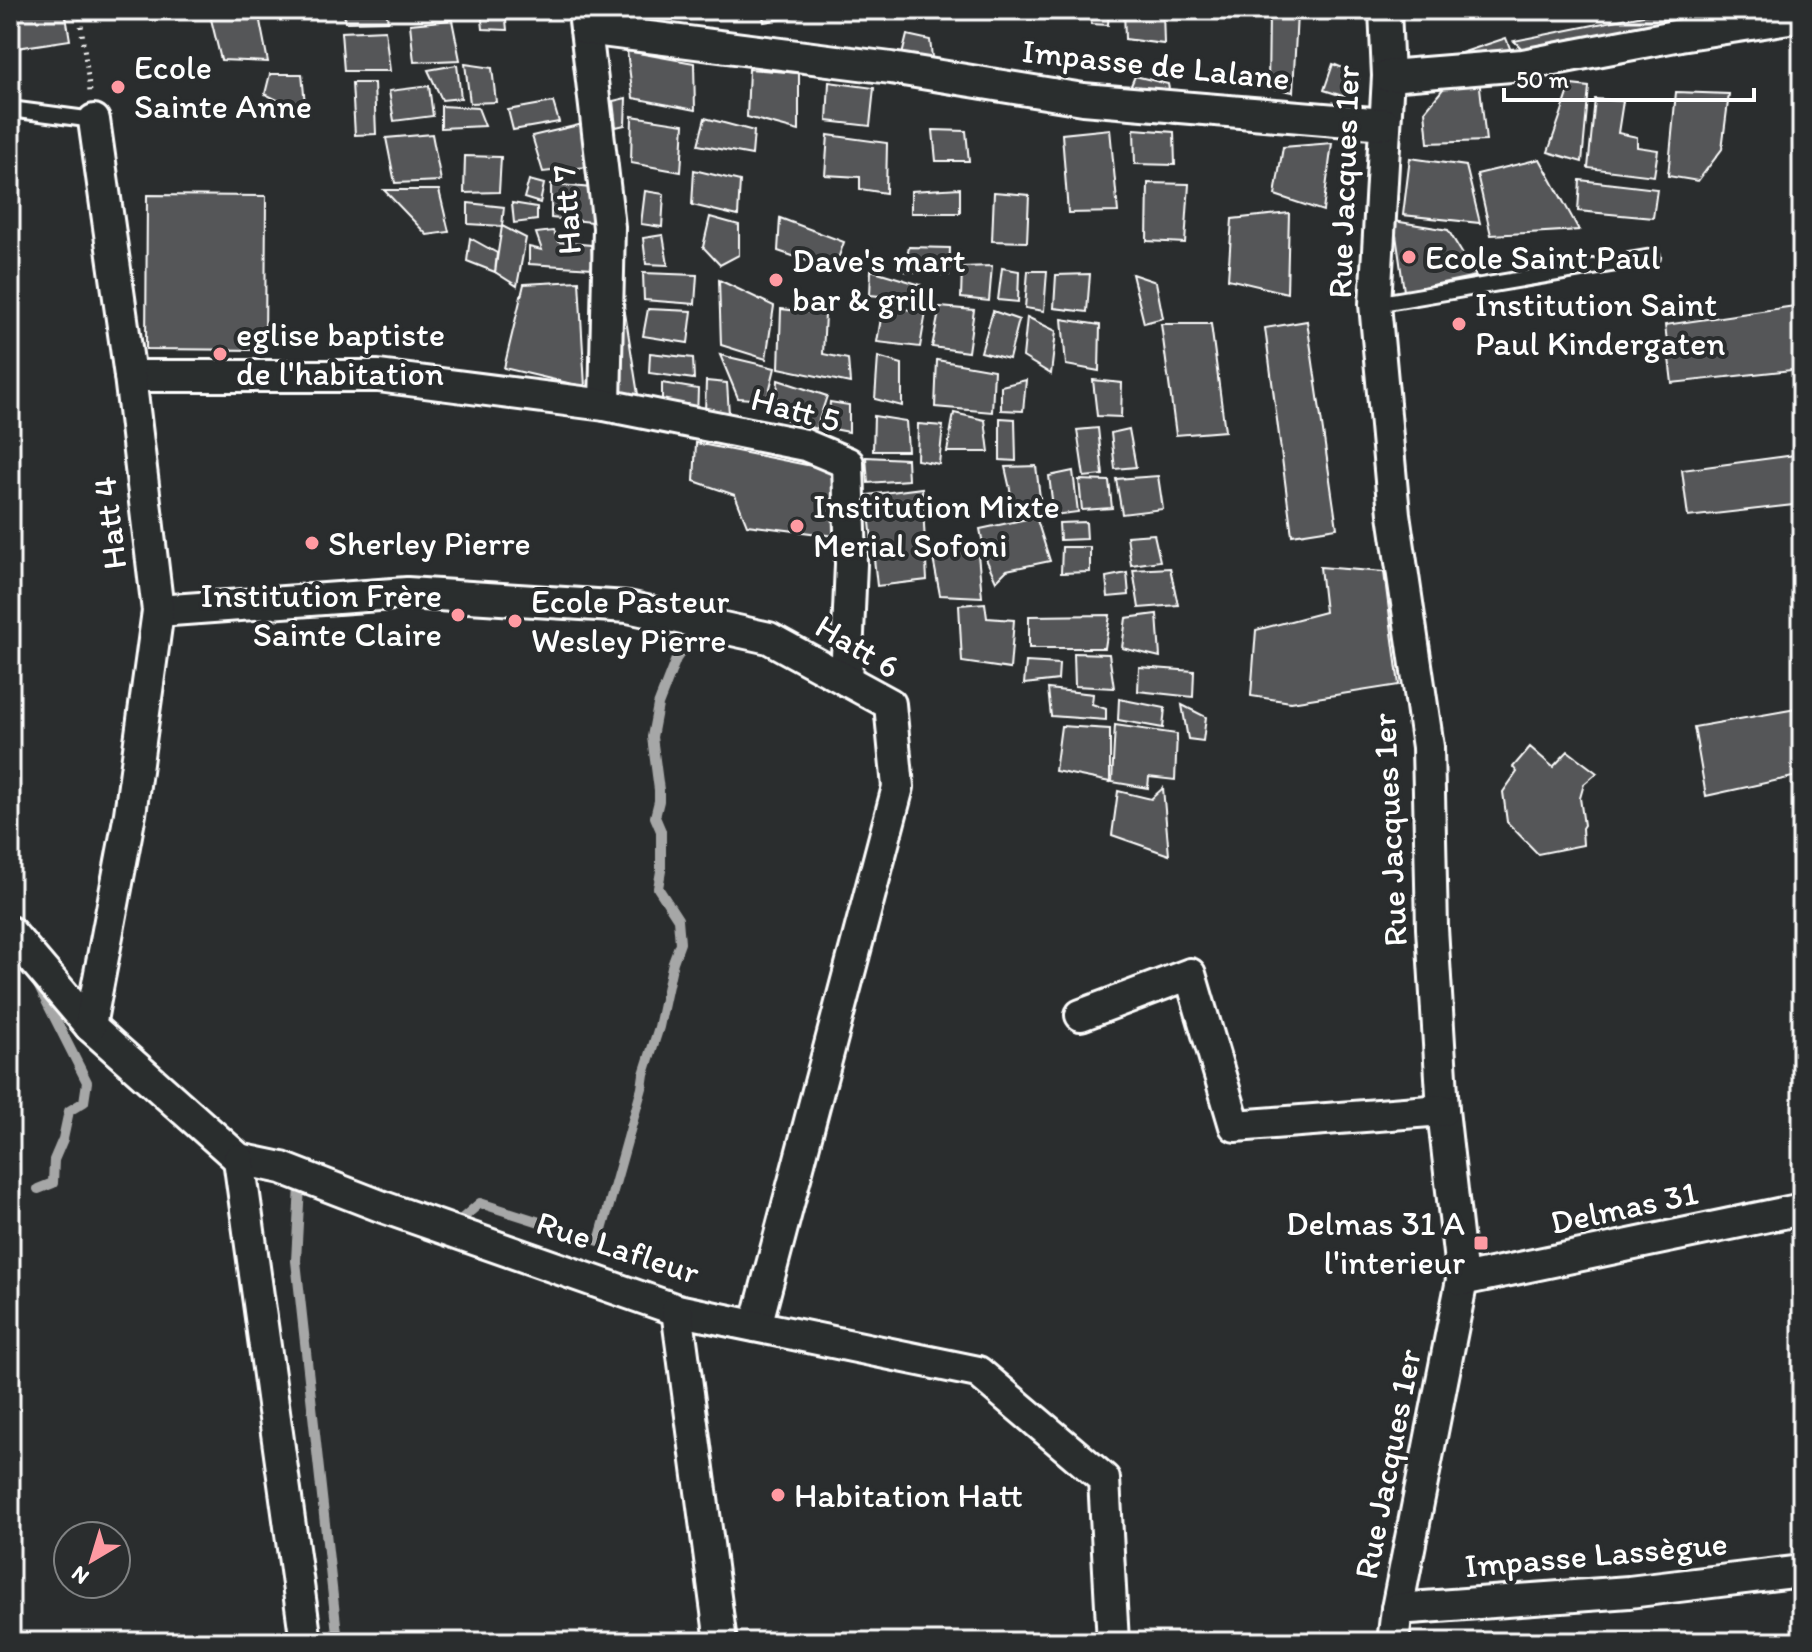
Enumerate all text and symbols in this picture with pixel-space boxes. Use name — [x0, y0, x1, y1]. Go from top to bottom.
street label: Impasse de Lalane — [1020, 30, 1292, 99]
place label: Ecole Sainte Anne — [134, 47, 312, 127]
scale bar — [1504, 52, 1754, 102]
street label: Rue Jacques 1er — [1319, 64, 1368, 299]
text: 50 m — [1516, 65, 1569, 94]
marker: Ecole Sainte Anne — [109, 78, 127, 96]
street label: Hatt 7 — [543, 164, 590, 256]
place label: Ecole Saint Paul — [1425, 237, 1661, 278]
place label: Dave's mart bar & grill — [792, 240, 966, 320]
marker: Ecole Saint Paul — [1400, 248, 1418, 266]
marker: Dave's mart bar & grill — [767, 271, 785, 289]
place label: Institution Saint Paul Kindergaten — [1475, 284, 1726, 364]
place label: eglise baptiste de l'habitation — [236, 314, 445, 394]
marker: Institution Saint Paul Kindergaten — [1450, 315, 1468, 333]
marker: eglise baptiste de l'habitation — [211, 345, 229, 363]
street label: Hatt 5 — [747, 378, 845, 441]
street label: Hatt 4 — [83, 474, 136, 572]
place label: Institution Mixte Merial Sofoni — [813, 486, 1060, 566]
marker: Institution Mixte Merial Sofoni — [788, 517, 806, 535]
place label: Sherley Pierre — [328, 523, 531, 564]
marker: Sherley Pierre — [303, 534, 321, 552]
place label: Institution Frère Sainte Claire — [201, 575, 442, 655]
place label: Ecole Pasteur Wesley Pierre — [531, 581, 729, 661]
street label: Hatt 6 — [808, 605, 907, 687]
marker: Institution Frère Sainte Claire — [449, 606, 467, 624]
marker: Ecole Pasteur Wesley Pierre — [506, 612, 524, 630]
street label: Rue Jacques 1er — [1363, 712, 1416, 948]
street label: Delmas 31 — [1547, 1172, 1702, 1243]
street label: Rue Lafleur — [531, 1202, 705, 1293]
place label: Delmas 31 A l'interieur — [1286, 1203, 1465, 1283]
marker: Delmas 31 A l'interieur — [1472, 1234, 1490, 1252]
street label: Rue Jacques 1er — [1345, 1345, 1430, 1583]
place label: Habitation Hatt — [794, 1475, 1023, 1516]
marker: Habitation Hatt — [769, 1486, 787, 1504]
north arrow — [52, 1520, 132, 1600]
street label: Impasse Lassègue — [1463, 1523, 1729, 1586]
text: N — [66, 1560, 94, 1591]

